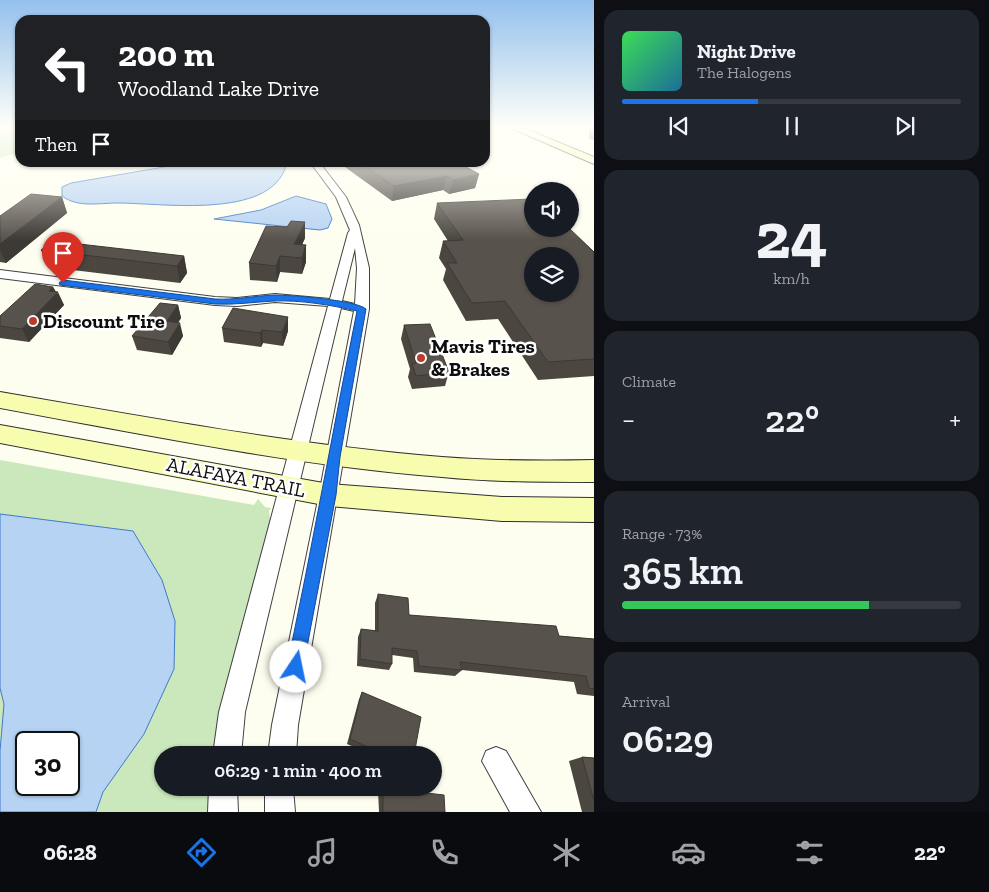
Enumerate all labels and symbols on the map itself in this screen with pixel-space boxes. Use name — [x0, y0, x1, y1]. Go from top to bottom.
pin — [42, 232, 84, 283]
place label: Discount Tire — [43, 309, 165, 333]
marker: Discount Tire — [27, 315, 39, 327]
place label: Mavis Tires & Brakes — [431, 334, 535, 381]
marker: Mavis Tires & Brakes — [415, 352, 427, 364]
street label: ALAFAYA TRAIL — [165, 452, 307, 502]
position arrow — [269, 640, 321, 692]
speed limit sign: 30 — [15, 731, 80, 796]

